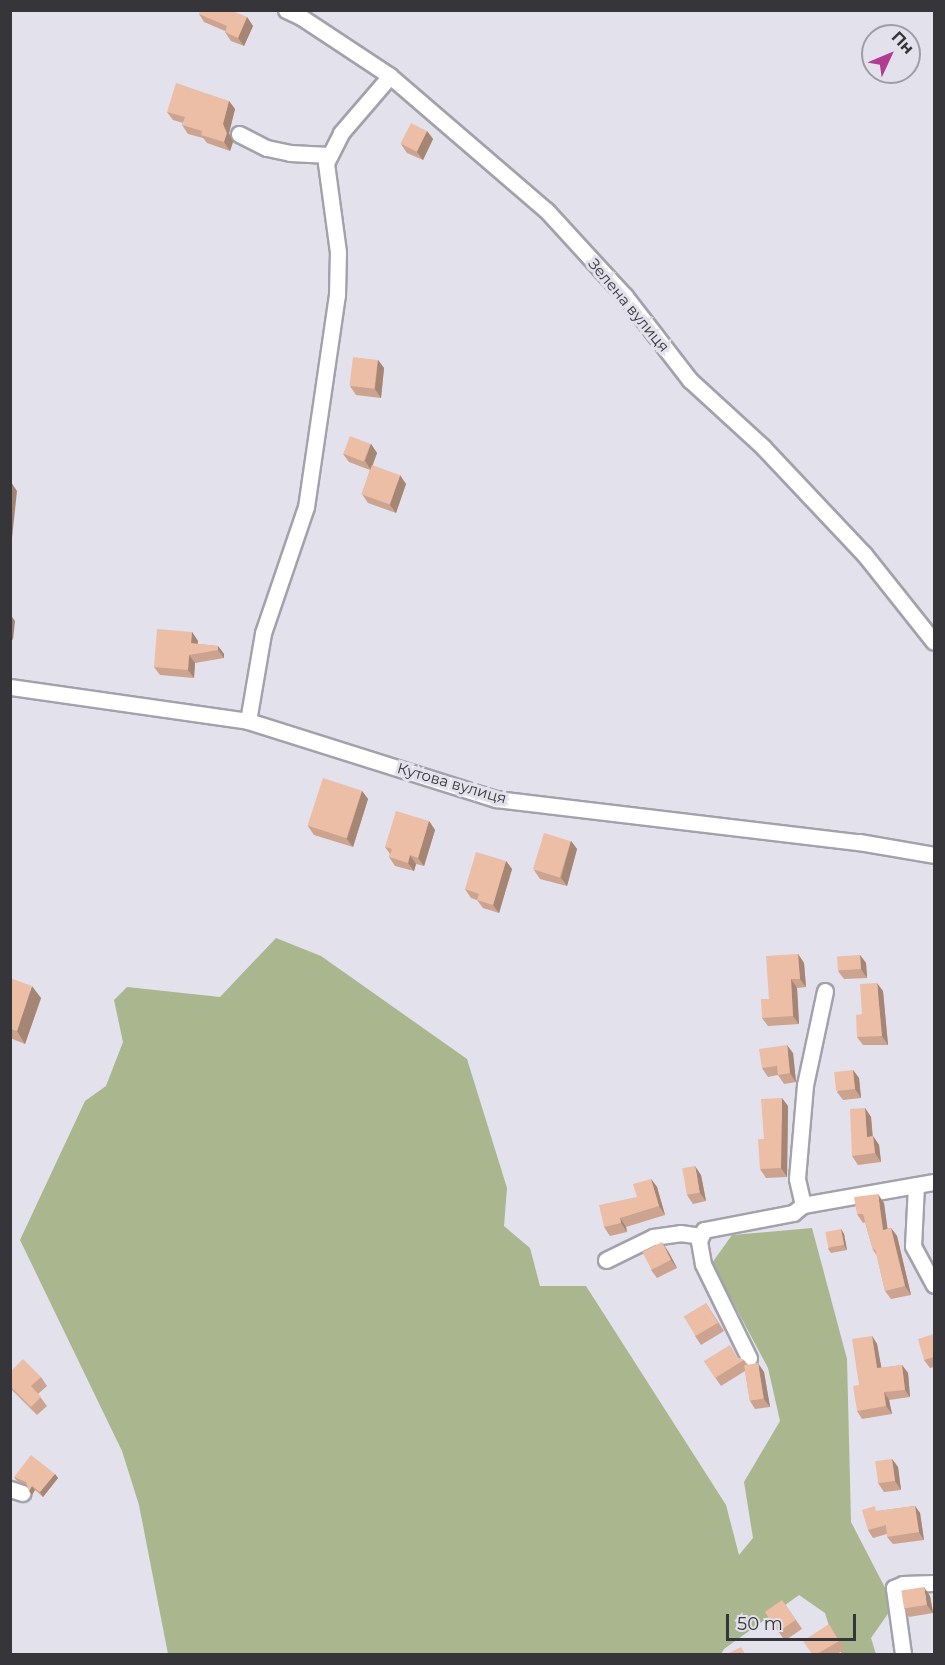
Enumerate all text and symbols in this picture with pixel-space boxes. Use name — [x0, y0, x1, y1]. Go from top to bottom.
north arrow — [861, 24, 921, 84]
text: Пн — [888, 27, 918, 58]
street label: Зелена вулиця — [585, 255, 673, 355]
street label: Кутова вулиця — [395, 759, 509, 807]
scale bar — [729, 1602, 860, 1640]
text: 50 m — [737, 1613, 783, 1635]

